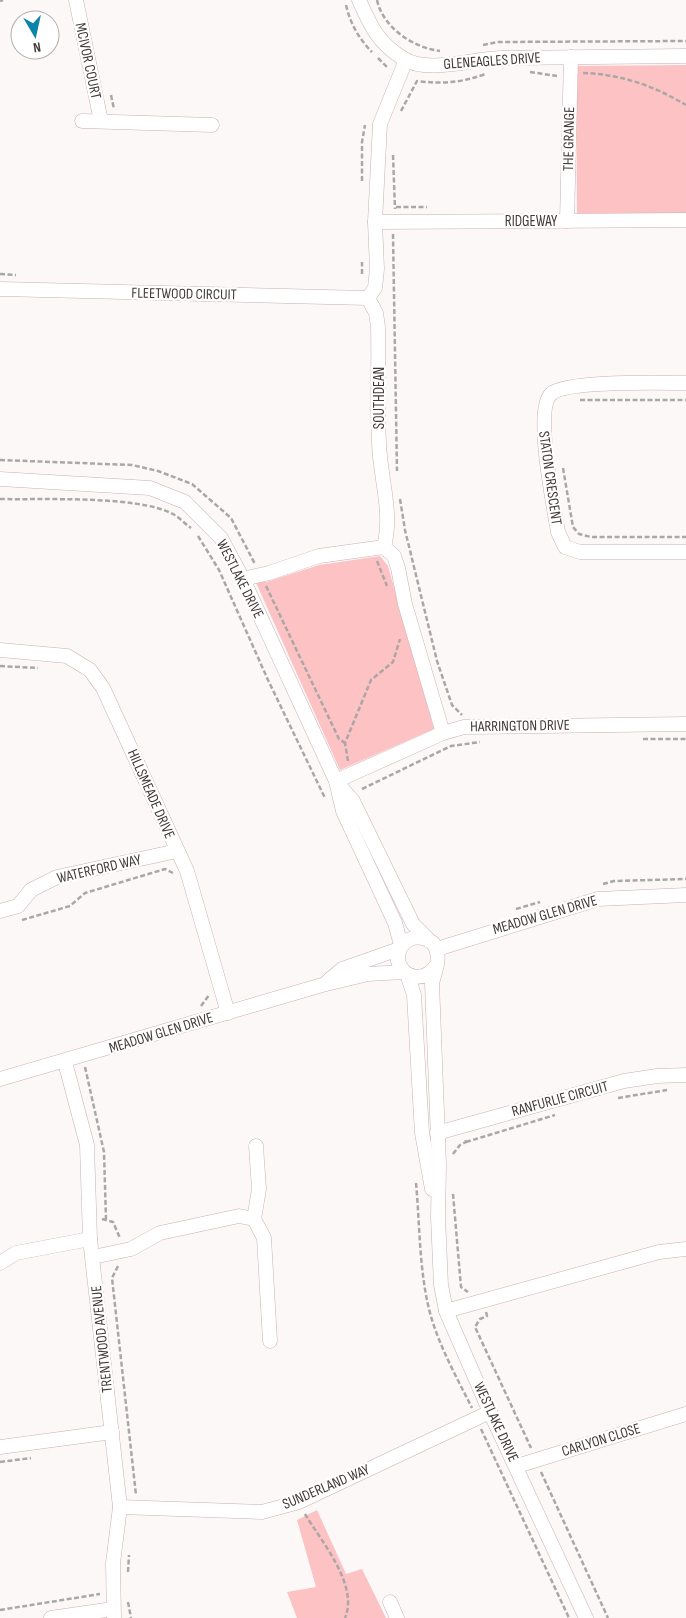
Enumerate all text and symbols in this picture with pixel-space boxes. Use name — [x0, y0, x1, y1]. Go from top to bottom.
north arrow — [10, 10, 60, 60]
street label: MCIVOR COURT — [71, 21, 105, 101]
text: N — [32, 38, 42, 56]
street label: GLENEAGLES DRIVE — [443, 48, 541, 74]
street label: THE GRANGE — [559, 107, 579, 171]
street label: RIDGEWAY — [505, 212, 558, 231]
street label: FLEETWOOD CIRCUIT — [131, 284, 237, 304]
street label: SOUTHDEAN — [370, 367, 389, 429]
street label: STATON CRESCENT — [534, 430, 566, 526]
street label: WESTLAKE DRIVE — [212, 536, 268, 622]
street label: HARRINGTON DRIVE — [470, 716, 570, 736]
street label: HILLSMEADE DRIVE — [123, 746, 179, 842]
street label: WATERFORD WAY — [55, 850, 144, 888]
street label: MEADOW GLEN DRIVE — [491, 891, 599, 939]
street label: MEADOW GLEN DRIVE — [107, 1008, 215, 1058]
street label: RANFURLIE CIRCUIT — [510, 1077, 610, 1121]
street label: TRENTWOOD AVENUE — [87, 1285, 117, 1393]
street label: WESTLAKE DRIVE — [469, 1379, 523, 1465]
street label: CARLYON CLOSE — [559, 1419, 643, 1461]
street label: SUNDERLAND WAY — [279, 1460, 373, 1514]

